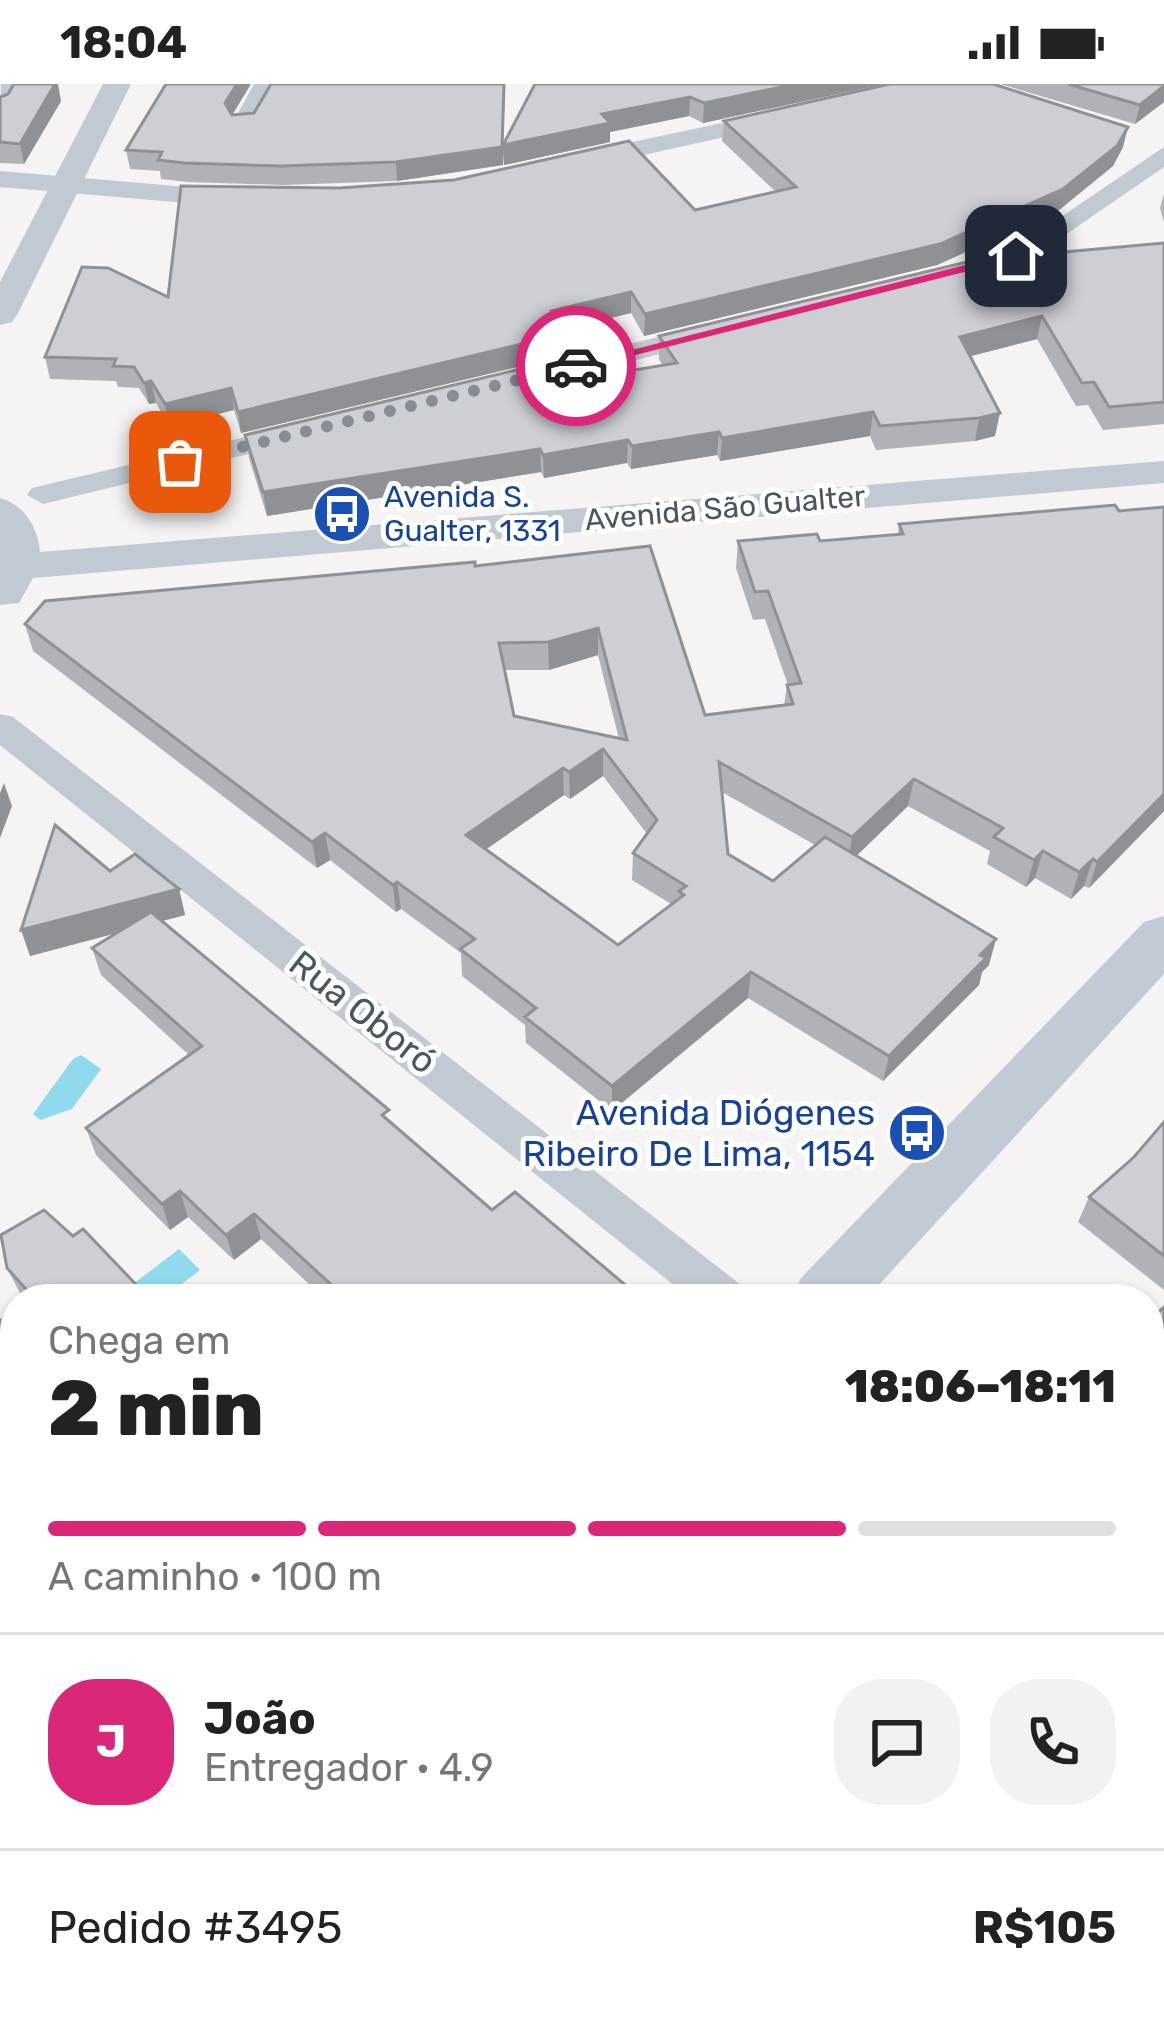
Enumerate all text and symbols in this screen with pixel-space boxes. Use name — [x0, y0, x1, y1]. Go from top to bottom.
text: 18:04 — [60, 16, 187, 69]
pin — [965, 205, 1067, 307]
icon: home — [983, 223, 1049, 289]
courier — [516, 306, 636, 426]
icon: car — [543, 333, 609, 399]
pin — [129, 411, 231, 513]
icon: bag — [147, 429, 213, 495]
street label: Avenida São Gualter — [583, 478, 867, 538]
place label: Avenida S. Gualter, 1331 — [384, 479, 561, 549]
bus stop icon: Avenida S. Gualter, 1331 — [311, 483, 373, 545]
street label: Rua Oboró — [281, 941, 445, 1083]
place label: Avenida Diógenes Ribeiro De Lima, 1154 — [523, 1091, 875, 1175]
bus stop icon: Avenida Diógenes Ribeiro De Lima, 1154 — [886, 1102, 948, 1164]
text: Chega em — [48, 1318, 230, 1364]
text: 18:06–18:11 — [845, 1360, 1116, 1413]
text: 2 min — [48, 1362, 264, 1455]
text: A caminho · 100 m — [48, 1554, 382, 1600]
button: chat — [834, 1679, 960, 1805]
button: phone — [990, 1679, 1116, 1805]
text: João — [204, 1692, 316, 1745]
text: J — [96, 1715, 126, 1768]
text: Entregador · 4.9 — [204, 1745, 494, 1791]
text: Pedido #3495 — [48, 1901, 342, 1954]
text: R$105 — [973, 1901, 1116, 1954]

